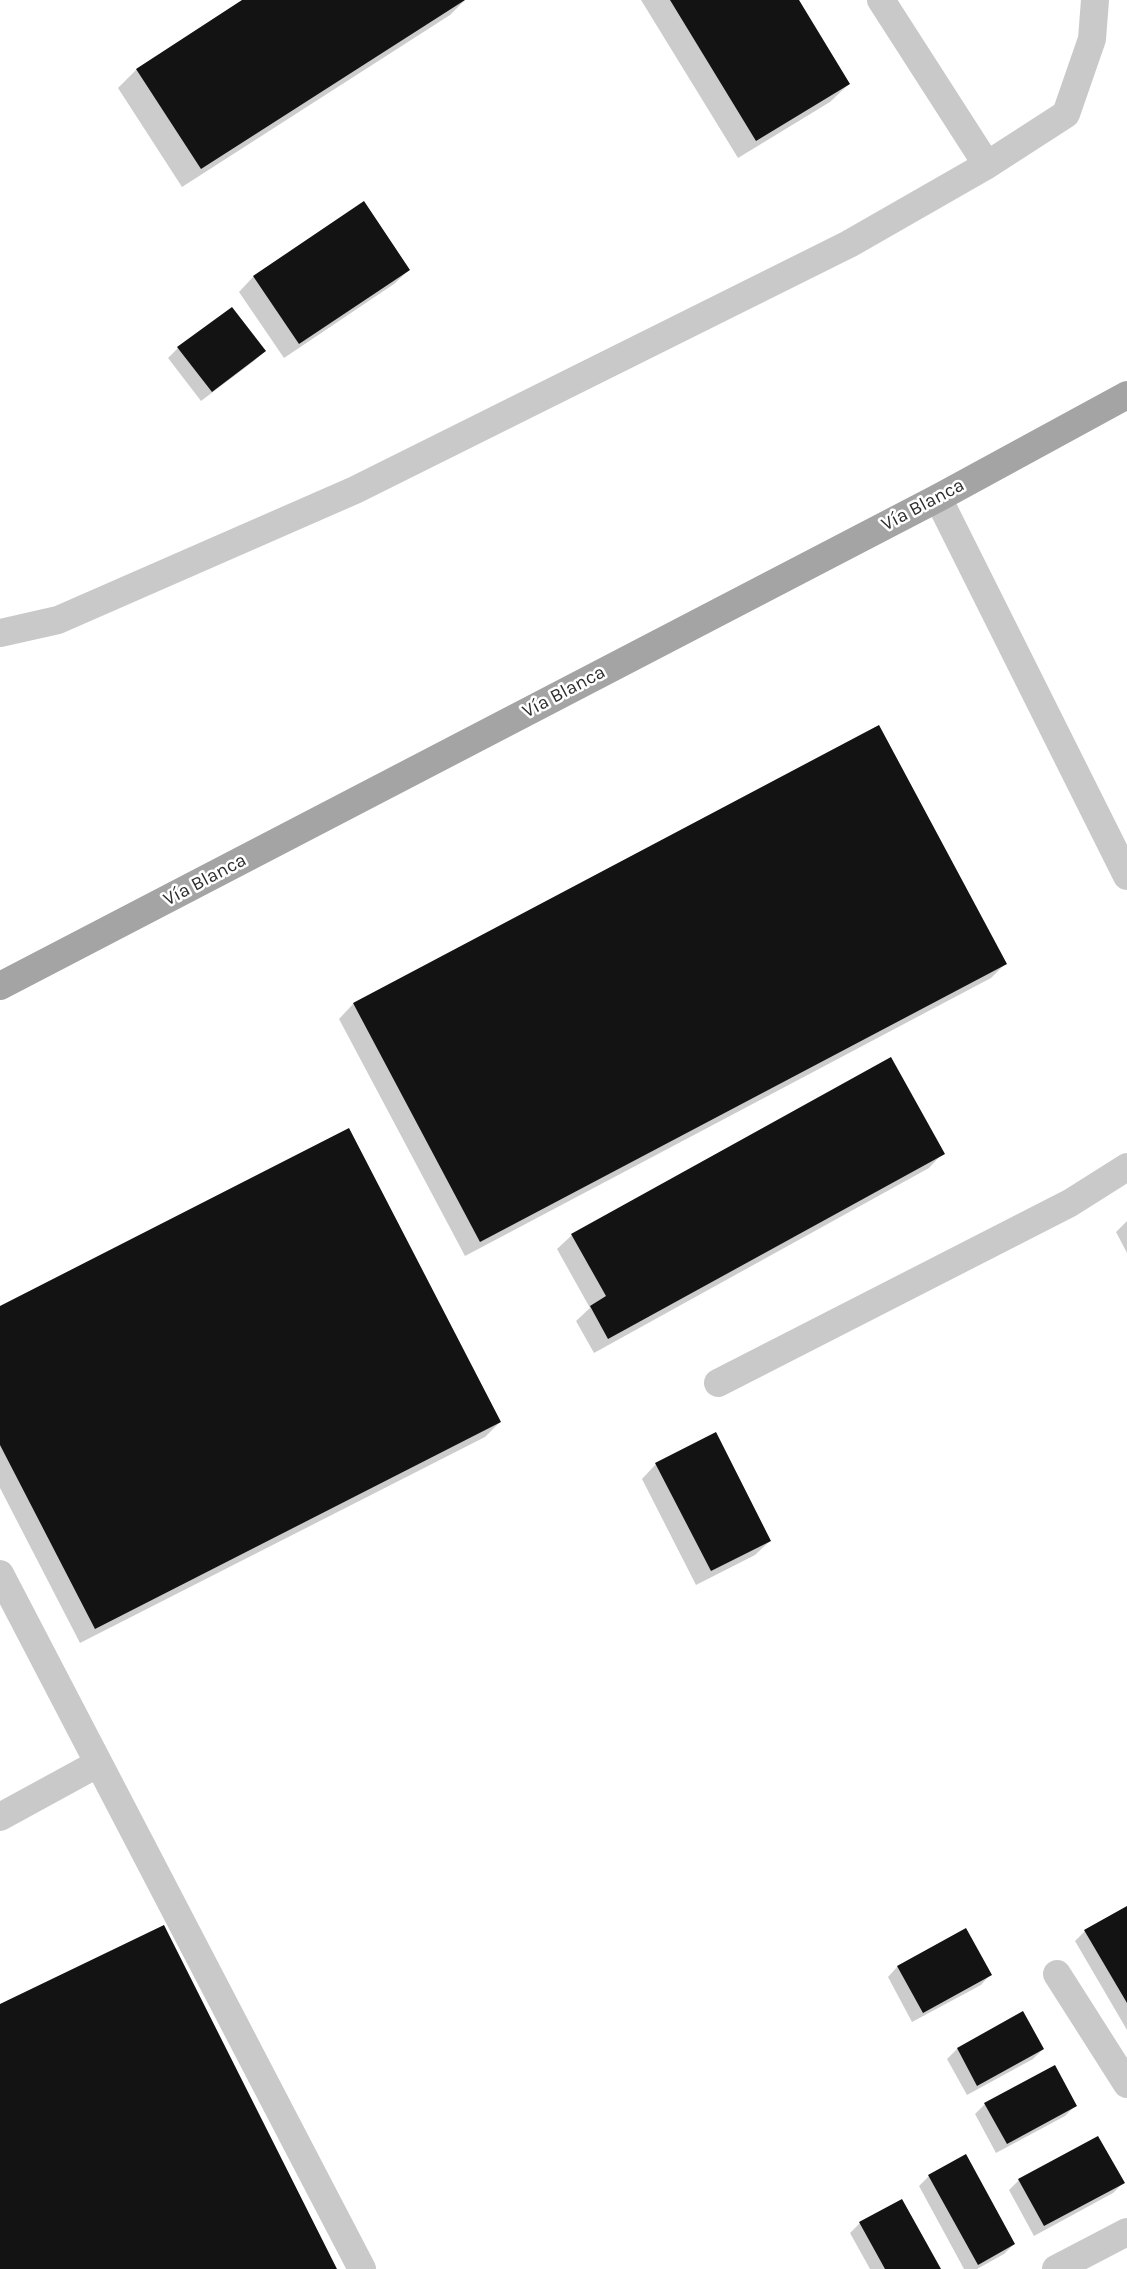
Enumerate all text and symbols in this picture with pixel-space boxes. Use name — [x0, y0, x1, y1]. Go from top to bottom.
street label: Vía Blanca — [878, 474, 968, 536]
street label: Vía Blanca — [519, 661, 609, 723]
street label: Vía Blanca — [160, 849, 250, 911]

